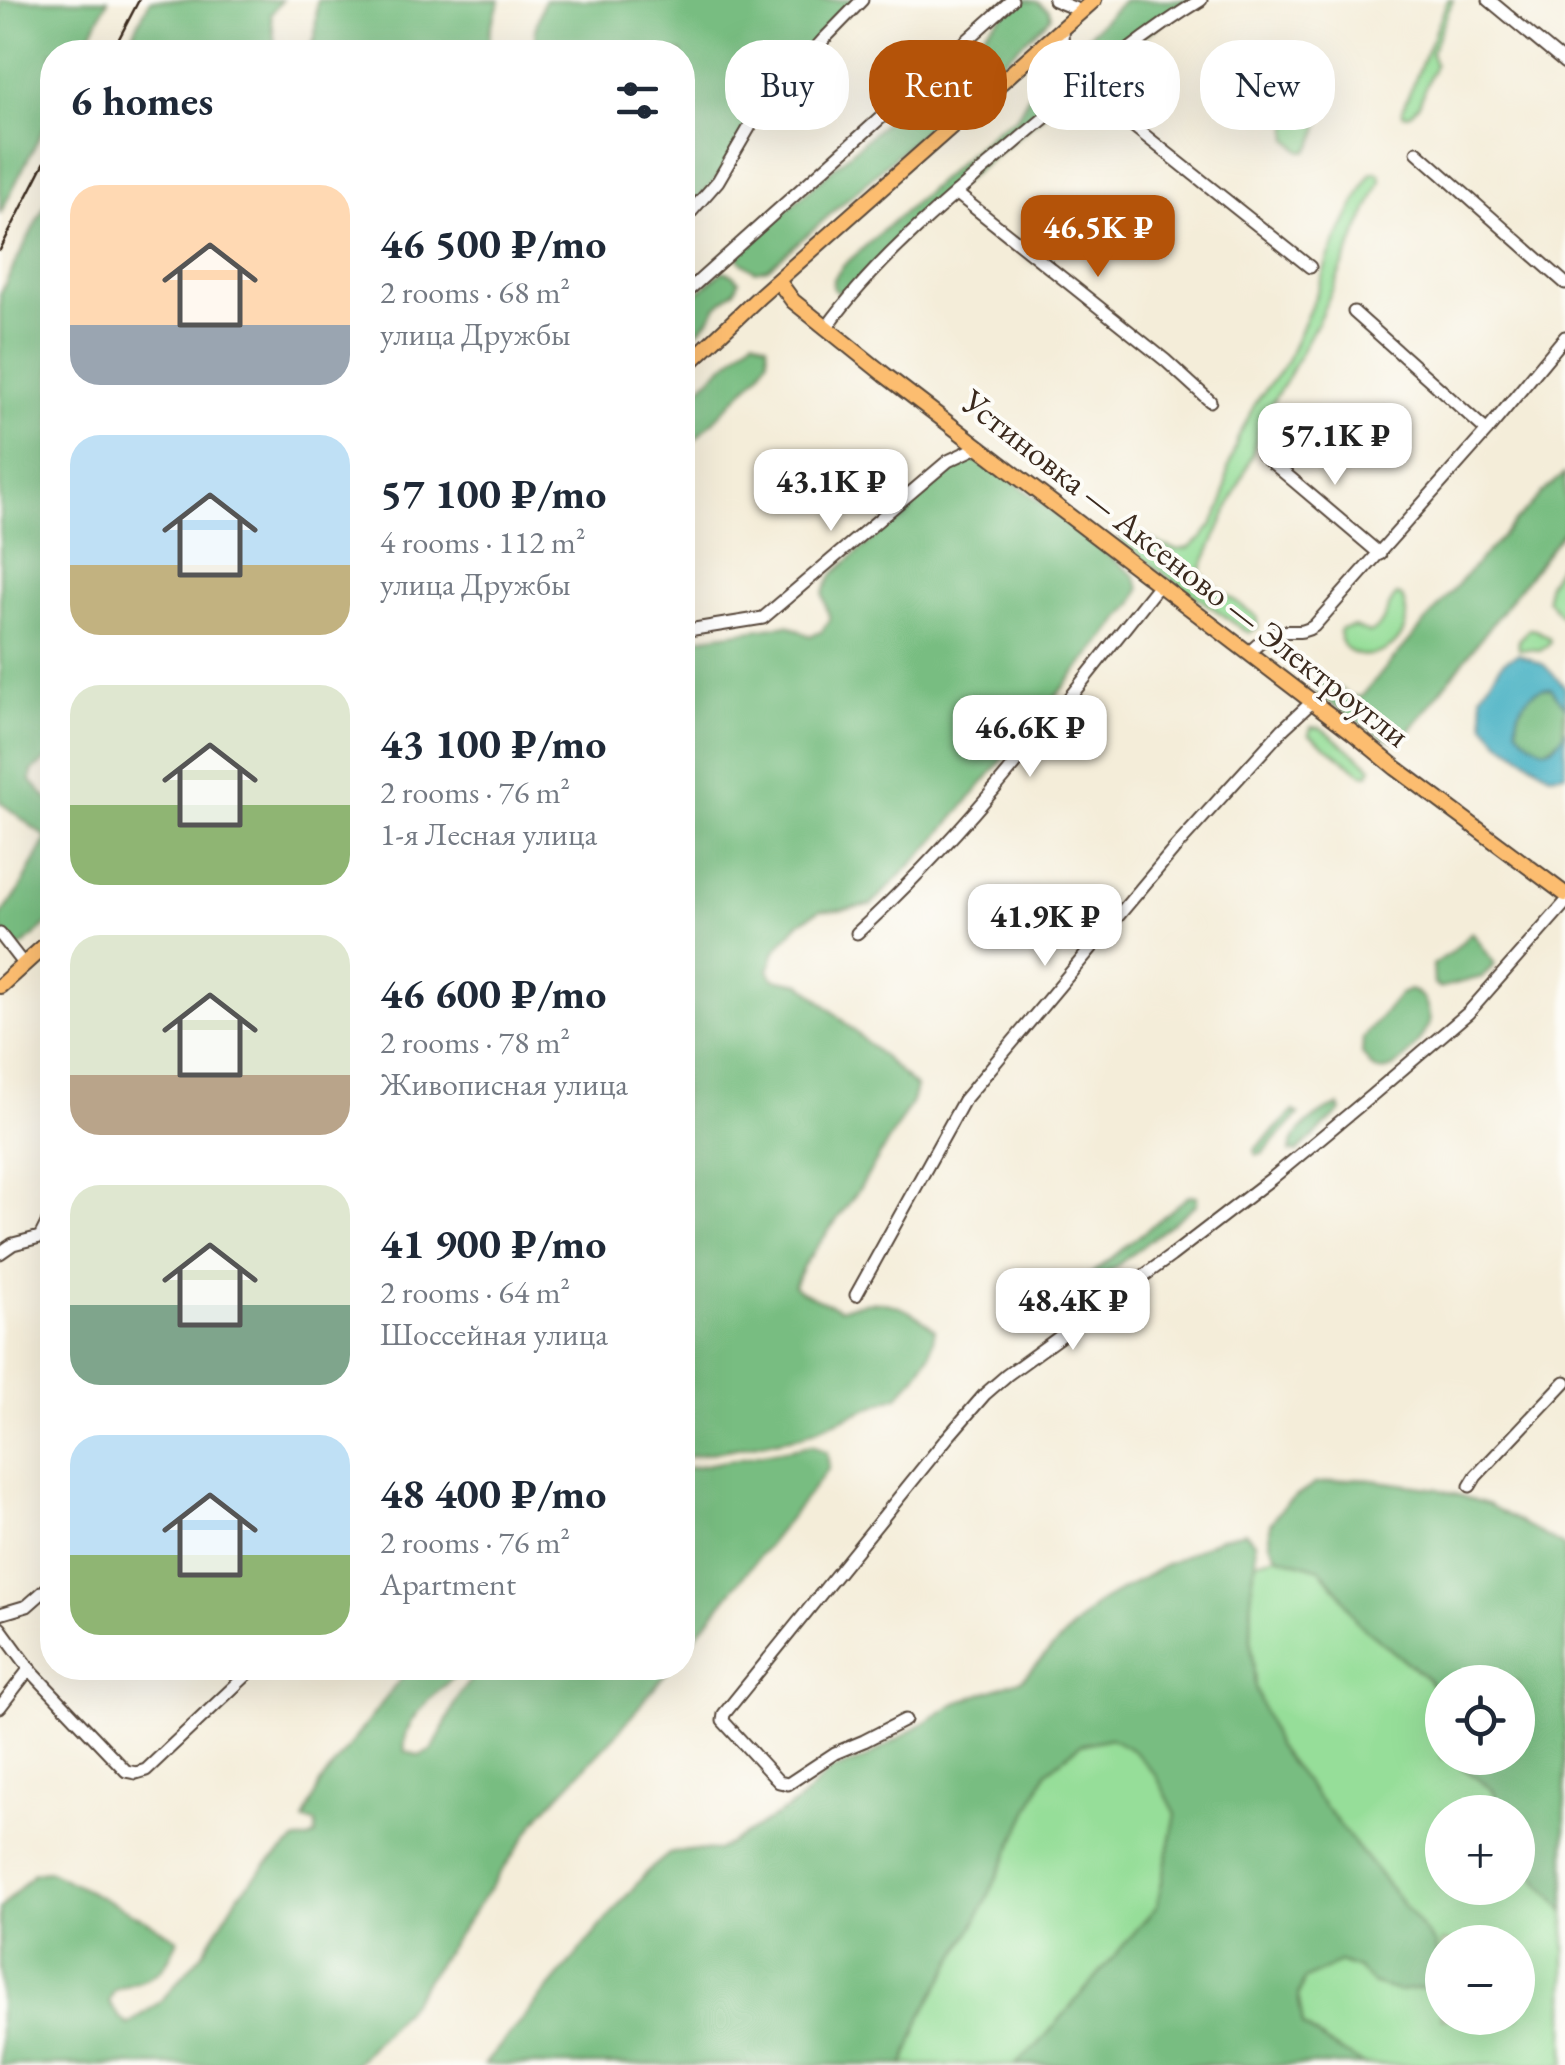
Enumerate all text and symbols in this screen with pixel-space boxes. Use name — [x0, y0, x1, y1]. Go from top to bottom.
chip: Buy — [725, 40, 849, 130]
chip: Rent — [869, 40, 1007, 130]
chip: Filters — [1027, 40, 1180, 130]
chip: New — [1200, 40, 1335, 130]
text: 6 homes — [70, 73, 213, 128]
icon: filters — [610, 73, 665, 128]
pin: 46.5K ₽ — [1006, 195, 1190, 280]
text: 46.5K ₽ — [1043, 206, 1153, 248]
text: 46 500 ₽/mo — [380, 216, 606, 271]
icon: home — [150, 225, 270, 345]
text: 2 rooms · 68 m² — [380, 271, 570, 313]
text: улица Дружбы — [380, 313, 571, 355]
street label: Устиновка — Аксеново — Электроугли — [952, 378, 1419, 757]
pin: 57.1K ₽ — [1243, 403, 1427, 488]
text: 57.1K ₽ — [1280, 414, 1390, 456]
pin: 43.1K ₽ — [739, 449, 923, 534]
text: 43.1K ₽ — [776, 460, 886, 502]
text: 57 100 ₽/mo — [380, 466, 606, 521]
icon: home — [150, 475, 270, 595]
text: 4 rooms · 112 m² — [380, 521, 586, 563]
text: улица Дружбы — [380, 563, 571, 605]
pin: 46.6K ₽ — [938, 695, 1122, 780]
text: 46.6K ₽ — [975, 706, 1085, 748]
text: 43 100 ₽/mo — [380, 716, 606, 771]
icon: home — [150, 725, 270, 845]
text: 2 rooms · 76 m² — [380, 771, 570, 813]
text: 1-я Лесная улица — [380, 813, 597, 855]
pin: 41.9K ₽ — [953, 884, 1137, 969]
text: 41.9K ₽ — [990, 895, 1100, 937]
text: 46 600 ₽/mo — [380, 966, 606, 1021]
icon: home — [150, 975, 270, 1095]
text: 2 rooms · 78 m² — [380, 1021, 570, 1063]
text: Живописная улица — [380, 1063, 628, 1105]
text: 41 900 ₽/mo — [380, 1216, 606, 1271]
icon: home — [150, 1225, 270, 1345]
pin: 48.4K ₽ — [981, 1268, 1165, 1353]
text: 2 rooms · 64 m² — [380, 1271, 570, 1313]
text: 48.4K ₽ — [1018, 1279, 1128, 1321]
text: Шоссейная улица — [380, 1313, 608, 1355]
text: 48 400 ₽/mo — [380, 1466, 606, 1521]
icon: home — [150, 1475, 270, 1595]
text: 2 rooms · 76 m² — [380, 1521, 570, 1563]
text: Apartment — [380, 1563, 516, 1605]
map controls — [1425, 1665, 1535, 2035]
button: locate — [1425, 1665, 1535, 1775]
button: + — [1425, 1795, 1535, 1905]
button: − — [1425, 1925, 1535, 2035]

